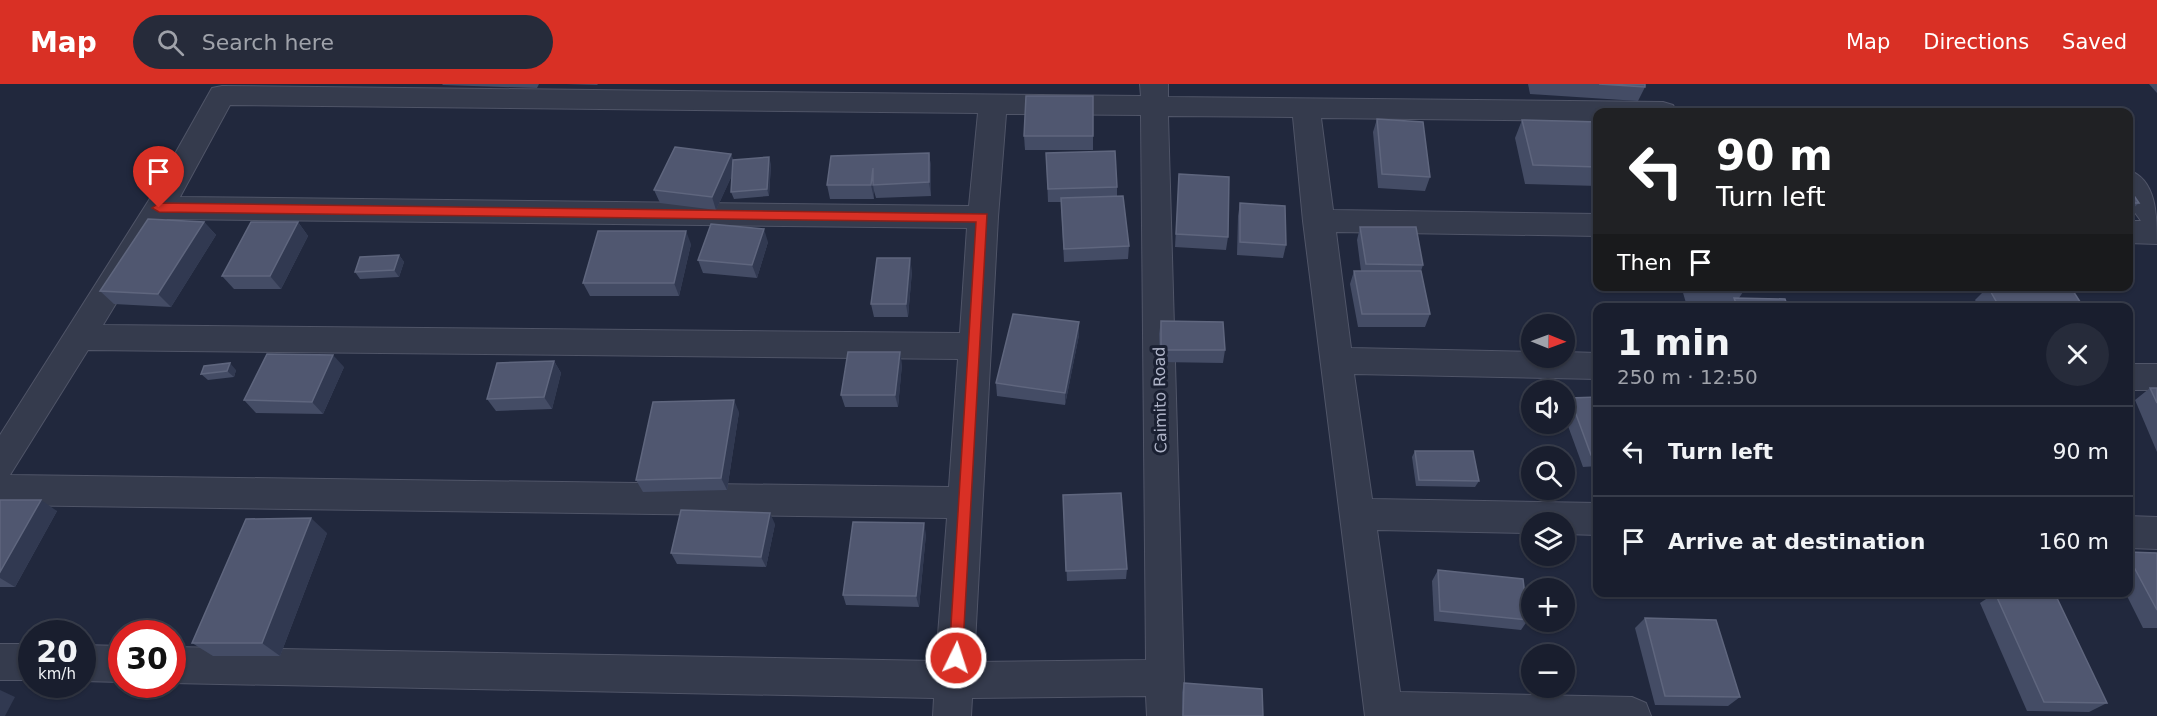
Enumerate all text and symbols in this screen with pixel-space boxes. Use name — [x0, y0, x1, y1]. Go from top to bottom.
search box — [133, 15, 553, 69]
text: Map — [30, 26, 97, 59]
icon: search — [154, 26, 187, 59]
text: Search here — [202, 30, 334, 55]
text: Map — [1846, 30, 1890, 54]
text: Directions — [1923, 30, 2029, 54]
text: Saved — [2062, 30, 2127, 54]
text: 90 m — [1716, 131, 1833, 180]
icon: left — [1617, 132, 1695, 210]
pin — [133, 146, 184, 208]
icon: arrive — [142, 155, 175, 188]
text: Turn left — [1716, 181, 1826, 212]
icon: arrive — [1684, 246, 1717, 279]
text: Then — [1617, 250, 1672, 275]
north arrow — [1521, 314, 1575, 368]
map controls — [1521, 314, 1575, 698]
text: 1 min — [1617, 322, 1730, 363]
button: close — [2046, 323, 2109, 386]
street label: Caimito Road — [1150, 346, 1170, 454]
text: 250 m · 12:50 — [1617, 365, 1758, 389]
button: sound — [1521, 380, 1575, 434]
icon: left — [1617, 435, 1650, 468]
text: Turn left — [1668, 439, 1773, 464]
text: 90 m — [2053, 439, 2109, 464]
button: search — [1521, 446, 1575, 500]
button: layers — [1521, 512, 1575, 566]
icon: arrive — [1617, 525, 1650, 558]
text: Arrive at destination — [1668, 529, 1925, 554]
text: 160 m — [2039, 529, 2109, 554]
button: + — [1521, 578, 1575, 632]
speed limit sign: 30 — [108, 620, 186, 698]
position arrow — [924, 626, 988, 690]
text: 20 — [36, 634, 78, 669]
button: − — [1521, 644, 1575, 698]
text: km/h — [38, 665, 76, 683]

